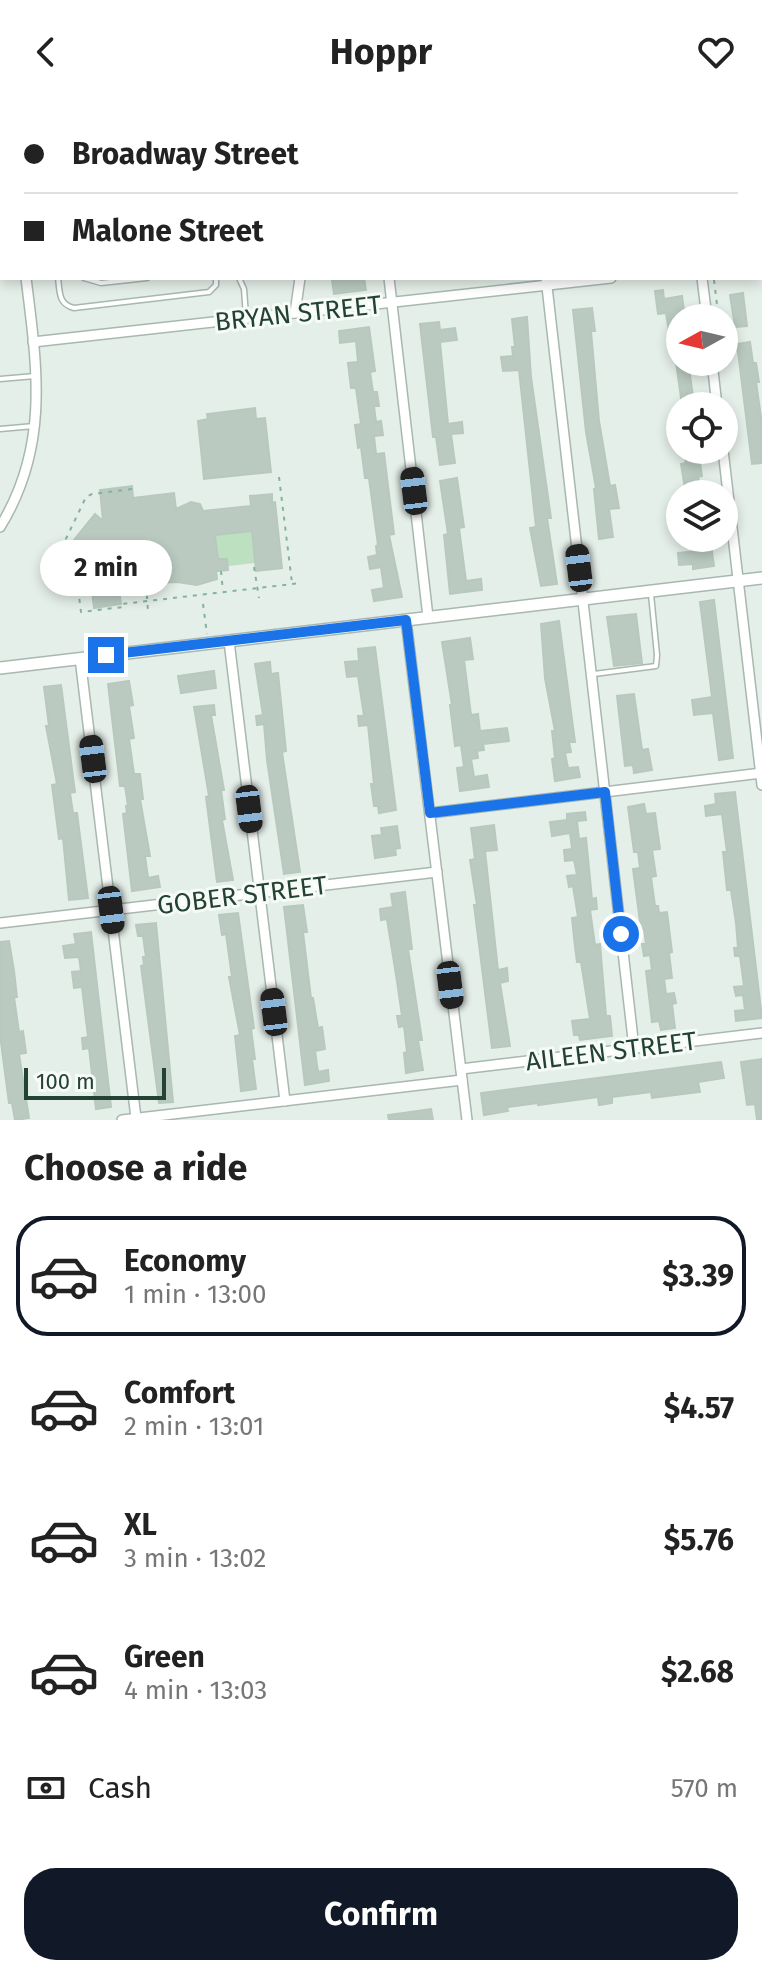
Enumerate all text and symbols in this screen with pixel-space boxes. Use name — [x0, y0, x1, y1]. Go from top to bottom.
icon: back — [24, 30, 68, 74]
text: Hoppr — [330, 30, 432, 74]
icon: heart — [694, 30, 738, 74]
text: Broadway Street — [72, 136, 299, 172]
text: Malone Street — [72, 213, 264, 249]
street label: BRYAN STREET — [213, 289, 384, 338]
north arrow — [666, 304, 738, 376]
map controls — [666, 304, 738, 552]
button: locate — [666, 392, 738, 464]
car — [399, 466, 429, 516]
button: layers — [666, 480, 738, 552]
callout: 2 min — [40, 539, 172, 595]
car — [564, 543, 594, 593]
text: 2 min — [74, 552, 138, 583]
route end — [88, 637, 124, 673]
car — [78, 734, 108, 784]
car — [234, 784, 264, 834]
street label: GOBER STREET — [155, 870, 329, 921]
car — [96, 885, 126, 935]
route start — [603, 916, 639, 952]
car — [435, 960, 465, 1010]
car — [259, 987, 289, 1037]
street label: AILEEN STREET — [524, 1026, 699, 1077]
scale bar — [24, 1064, 166, 1100]
text: 100 m — [36, 1068, 95, 1095]
text: Choose a ride — [24, 1146, 247, 1190]
icon: car — [28, 1240, 100, 1312]
text: Economy — [124, 1243, 246, 1279]
text: $3.39 — [662, 1258, 734, 1294]
text: 1 min · 13:00 — [124, 1279, 267, 1310]
icon: car — [28, 1372, 100, 1444]
text: Comfort — [124, 1375, 235, 1411]
text: $4.57 — [664, 1390, 734, 1426]
text: 2 min · 13:01 — [124, 1411, 264, 1442]
icon: car — [28, 1504, 100, 1576]
text: XL — [124, 1507, 157, 1543]
text: $5.76 — [664, 1522, 734, 1558]
text: 3 min · 13:02 — [124, 1543, 266, 1574]
icon: car — [28, 1636, 100, 1708]
text: Green — [124, 1639, 205, 1675]
text: $2.68 — [661, 1654, 734, 1690]
text: 4 min · 13:03 — [124, 1675, 267, 1706]
icon: cash — [24, 1766, 68, 1810]
text: Cash — [88, 1770, 152, 1806]
text: 570 m — [671, 1773, 738, 1804]
button: Confirm — [24, 1868, 738, 1960]

